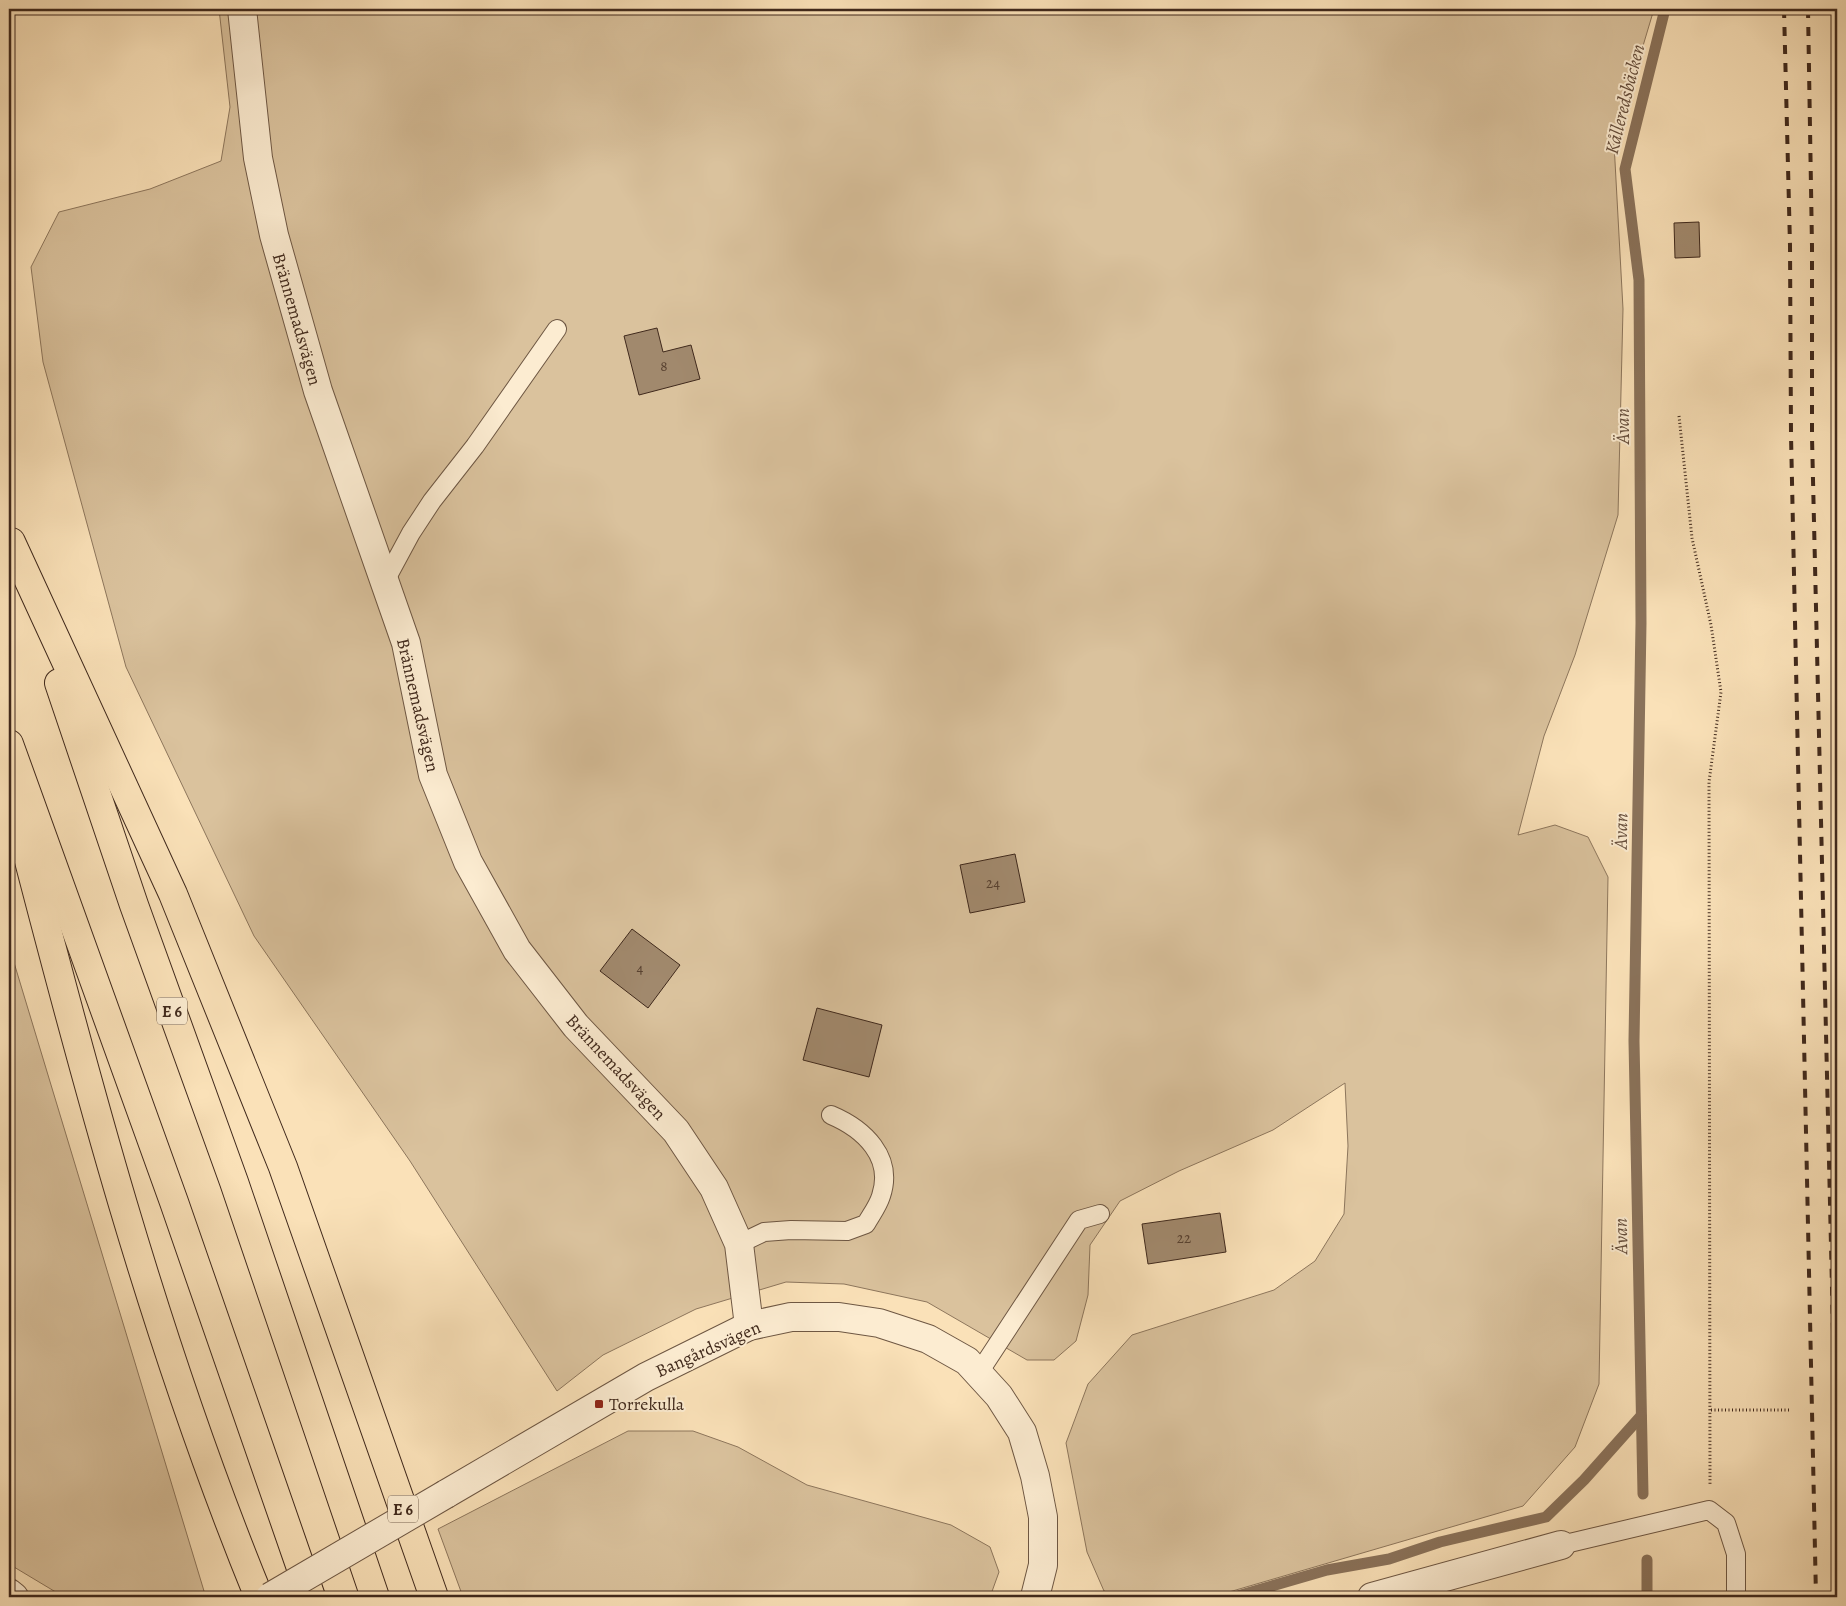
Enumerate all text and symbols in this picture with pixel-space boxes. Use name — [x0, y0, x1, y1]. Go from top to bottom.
water label: Kålleredsbäcken — [1599, 41, 1651, 157]
street label: Brännemadsvägen — [267, 250, 327, 388]
house number: 8 — [660, 356, 668, 376]
water label: Ävan — [1610, 408, 1636, 445]
street label: Brännemadsvägen — [391, 636, 445, 774]
water label: Ävan — [1608, 813, 1634, 850]
house number: 24 — [986, 873, 1000, 893]
house number: 4 — [637, 958, 644, 978]
road number: E 6 — [157, 998, 187, 1024]
street label: Brännemadsvägen — [561, 1009, 672, 1125]
water label: Ävan — [1608, 1218, 1634, 1255]
house number: 22 — [1177, 1228, 1191, 1248]
street label: Bangårdsvägen — [652, 1315, 765, 1383]
place label: Torrekulla — [609, 1392, 685, 1416]
marker: Torrekulla — [593, 1398, 605, 1410]
road number: E 6 — [388, 1496, 418, 1522]

